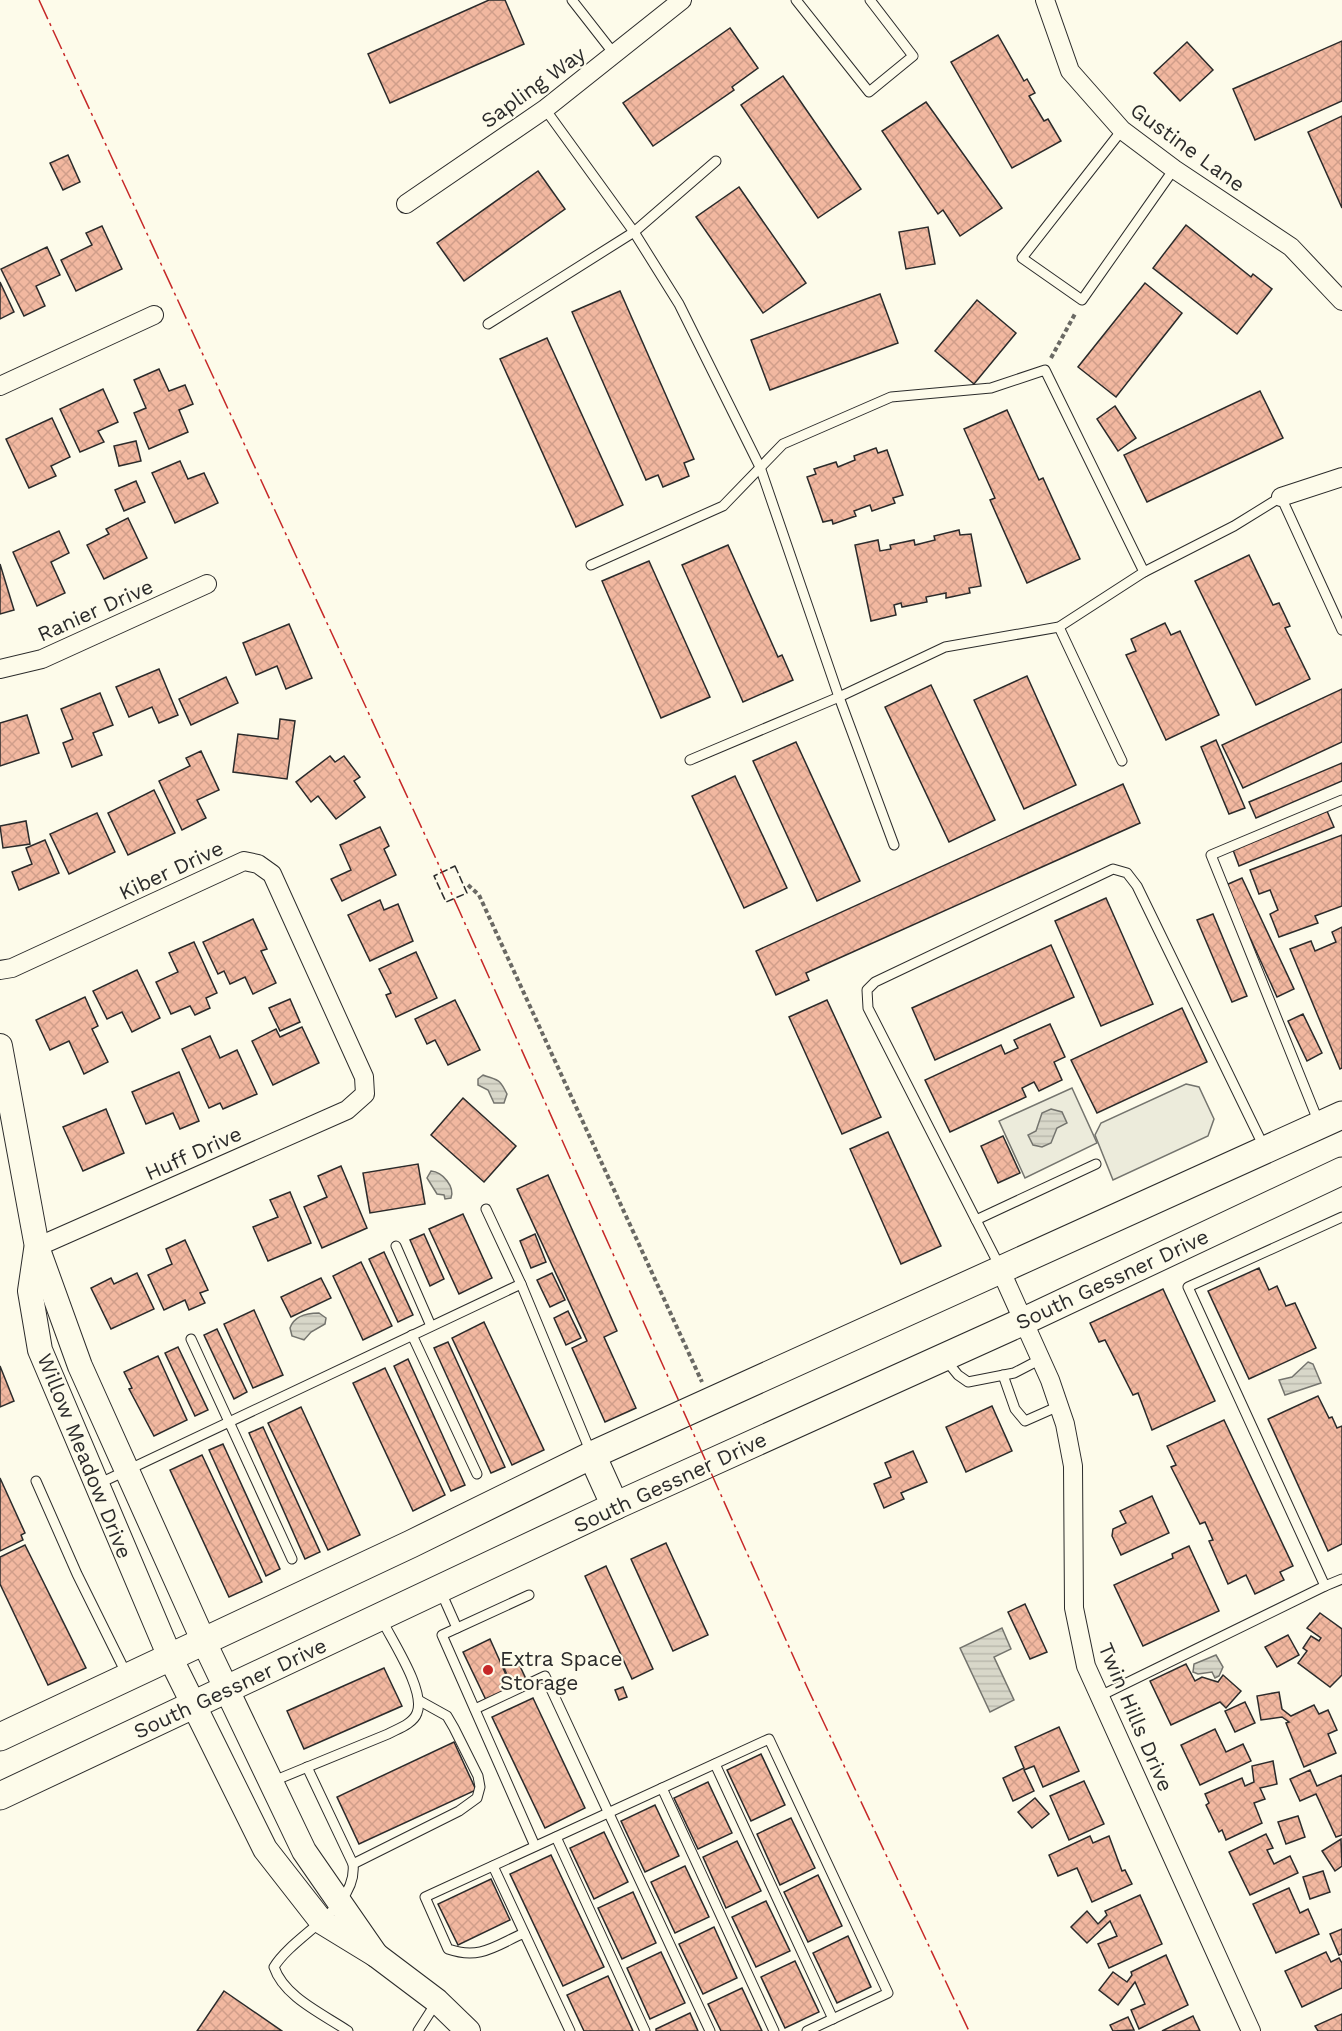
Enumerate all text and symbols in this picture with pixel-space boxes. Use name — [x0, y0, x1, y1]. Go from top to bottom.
street label: Sapling Way — [476, 41, 590, 133]
street label: Gustine Lane — [1126, 97, 1250, 197]
street label: Ranier Drive — [33, 573, 157, 647]
street label: Kiber Drive — [115, 835, 227, 905]
street label: Huff Drive — [141, 1121, 245, 1185]
street label: South Gessner Drive — [1012, 1223, 1212, 1335]
street label: Willow Meadow Drive — [32, 1350, 138, 1562]
street label: South Gessner Drive — [570, 1426, 770, 1538]
street label: South Gessner Drive — [130, 1632, 330, 1744]
street label: Twin Hills Drive — [1093, 1639, 1179, 1795]
place label: Extra Space Storage — [500, 1646, 623, 1695]
marker: Extra Space Storage — [481, 1663, 495, 1677]

